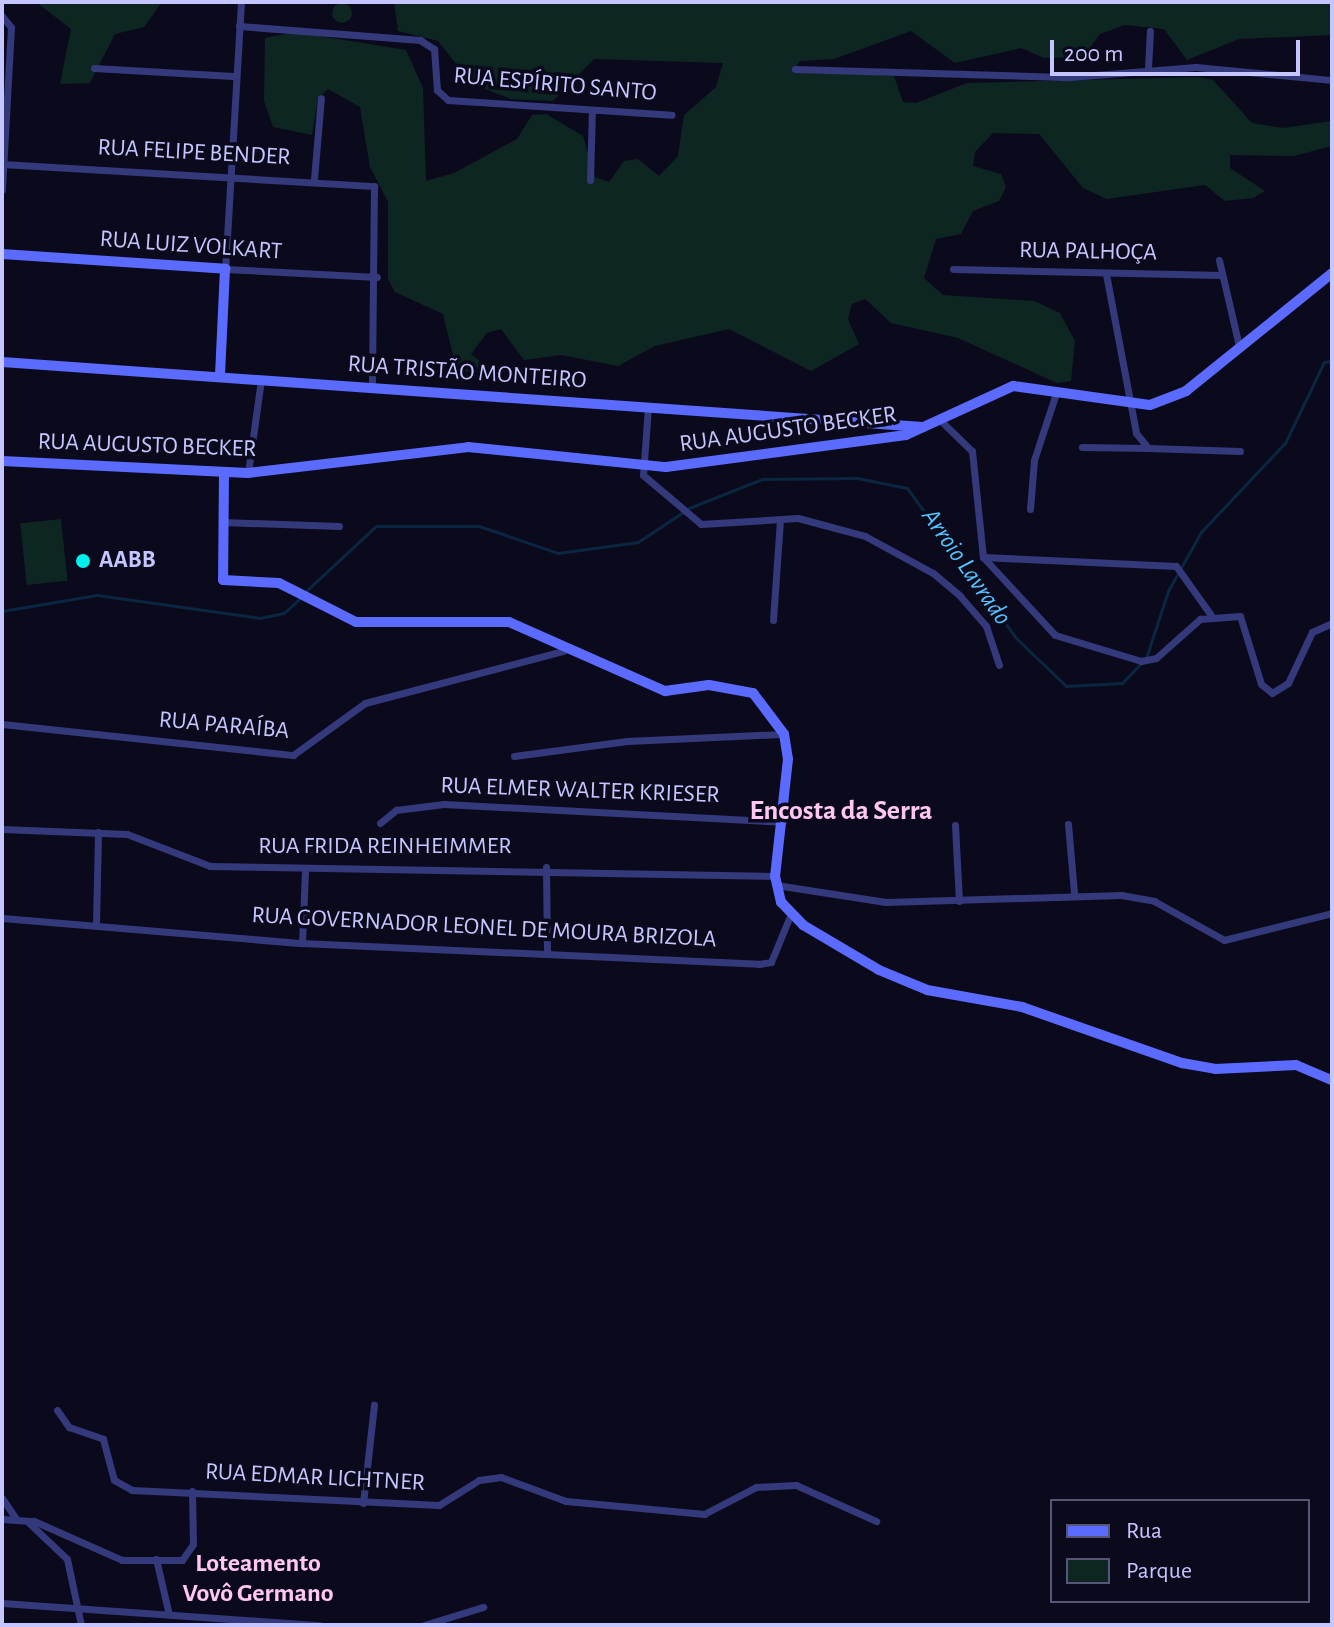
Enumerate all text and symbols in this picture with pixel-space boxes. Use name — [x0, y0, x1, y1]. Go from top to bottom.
scale bar — [1054, 24, 1304, 74]
text: 200 m — [1064, 42, 1123, 66]
street label: RUA ESPÍRITO SANTO — [452, 62, 658, 108]
street label: RUA FELIPE BENDER — [97, 134, 291, 172]
street label: RUA LUIZ VOLKART — [99, 225, 283, 267]
street label: RUA PALHOÇA — [1019, 236, 1157, 268]
street label: RUA TRISTÃO MONTEIRO — [347, 350, 587, 396]
street label: RUA AUGUSTO BECKER — [678, 401, 898, 459]
street label: RUA AUGUSTO BECKER — [37, 428, 257, 464]
water label: Arroio Lavrado — [914, 503, 1018, 631]
place label: AABB — [99, 547, 156, 575]
marker: AABB — [74, 552, 92, 570]
street label: RUA PARAÍBA — [158, 706, 290, 746]
street label: RUA ELMER WALTER KRIESER — [440, 772, 720, 810]
district label: Encosta da Serra — [749, 794, 933, 828]
street label: RUA FRIDA REINHEIMMER — [258, 833, 512, 861]
street label: RUA GOVERNADOR LEONEL DE MOURA BRIZOLA — [251, 901, 717, 955]
street label: RUA EDMAR LICHTNER — [204, 1458, 426, 1498]
legend — [1050, 1499, 1310, 1603]
text: Rua — [1126, 1519, 1162, 1543]
district label: Loteamento Vovô Germano — [183, 1548, 333, 1610]
text: Parque — [1126, 1559, 1192, 1583]

